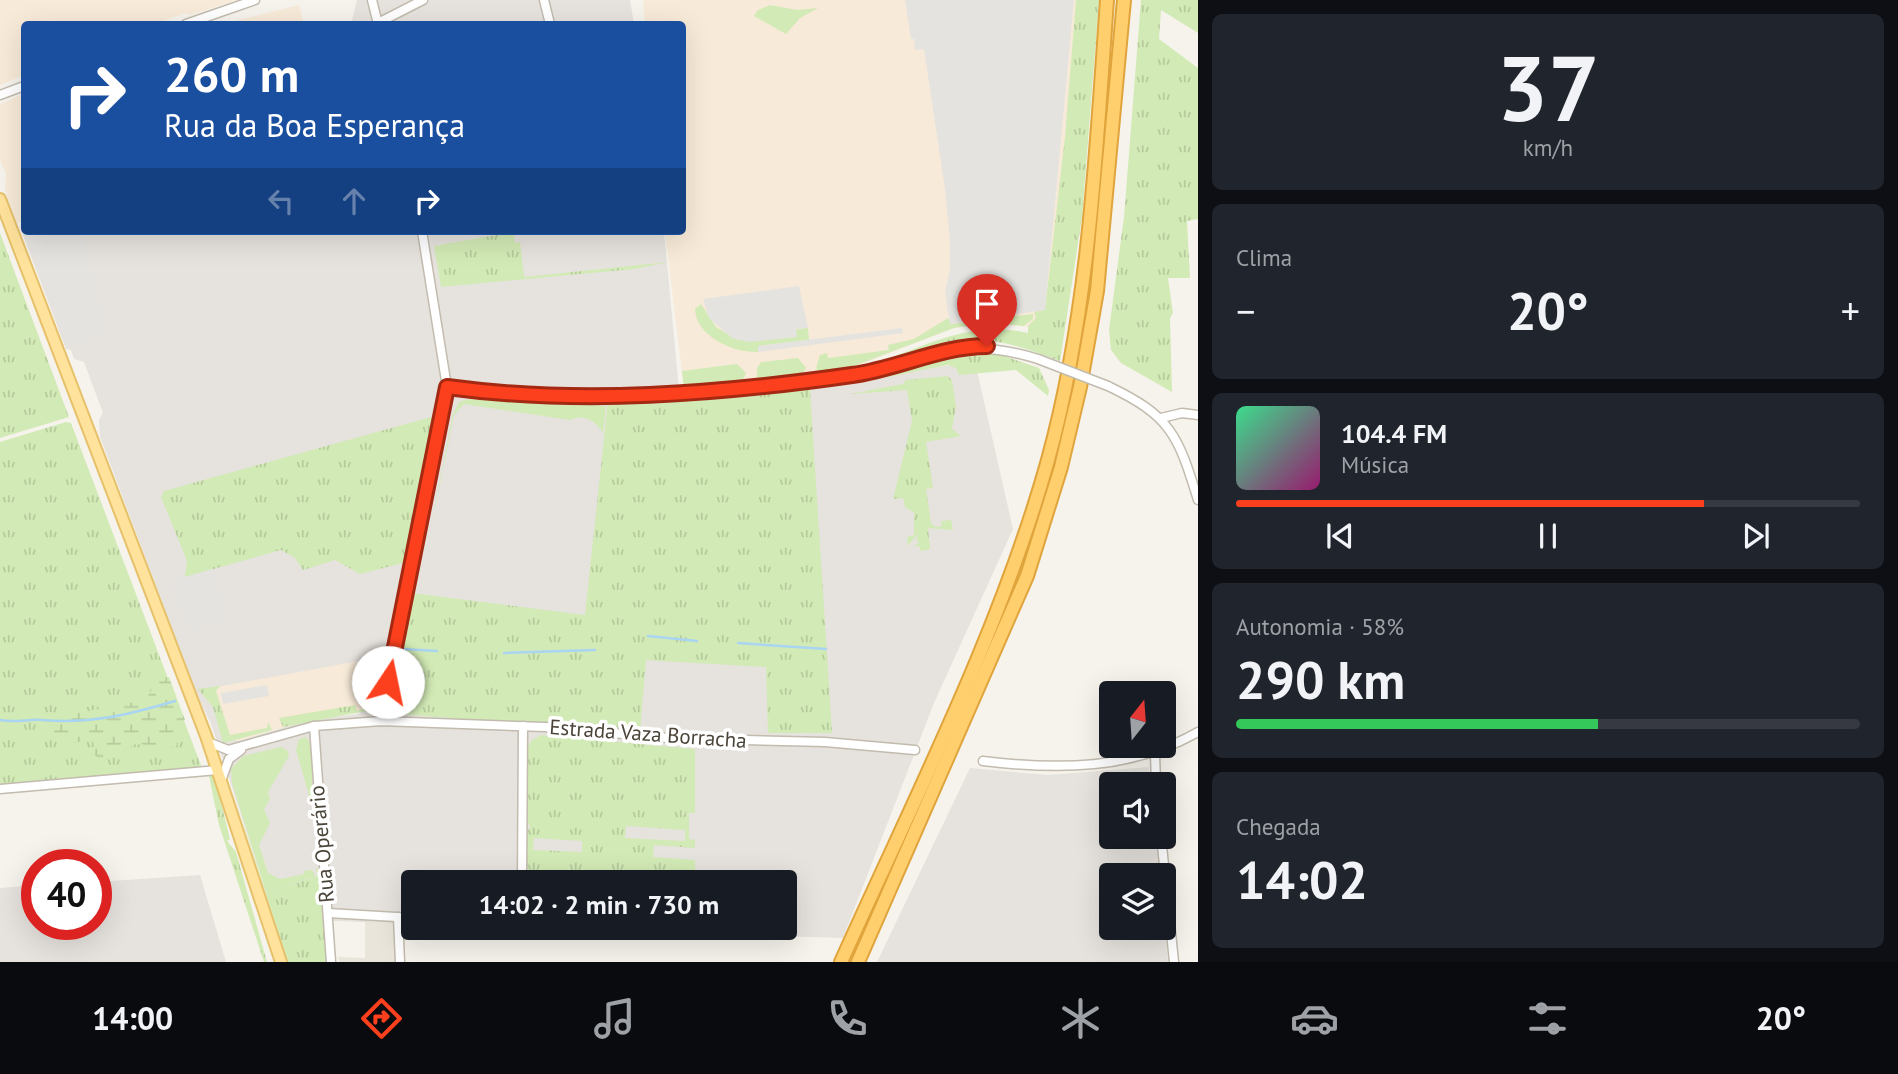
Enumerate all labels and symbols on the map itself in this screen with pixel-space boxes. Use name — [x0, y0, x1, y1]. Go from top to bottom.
pin — [957, 274, 1017, 346]
position arrow — [351, 645, 425, 719]
north arrow — [1099, 681, 1176, 758]
street label: Estrada Vaza Borracha — [548, 713, 748, 754]
street label: Rua Operário — [303, 784, 340, 904]
speed limit sign: 40 — [21, 849, 112, 940]

